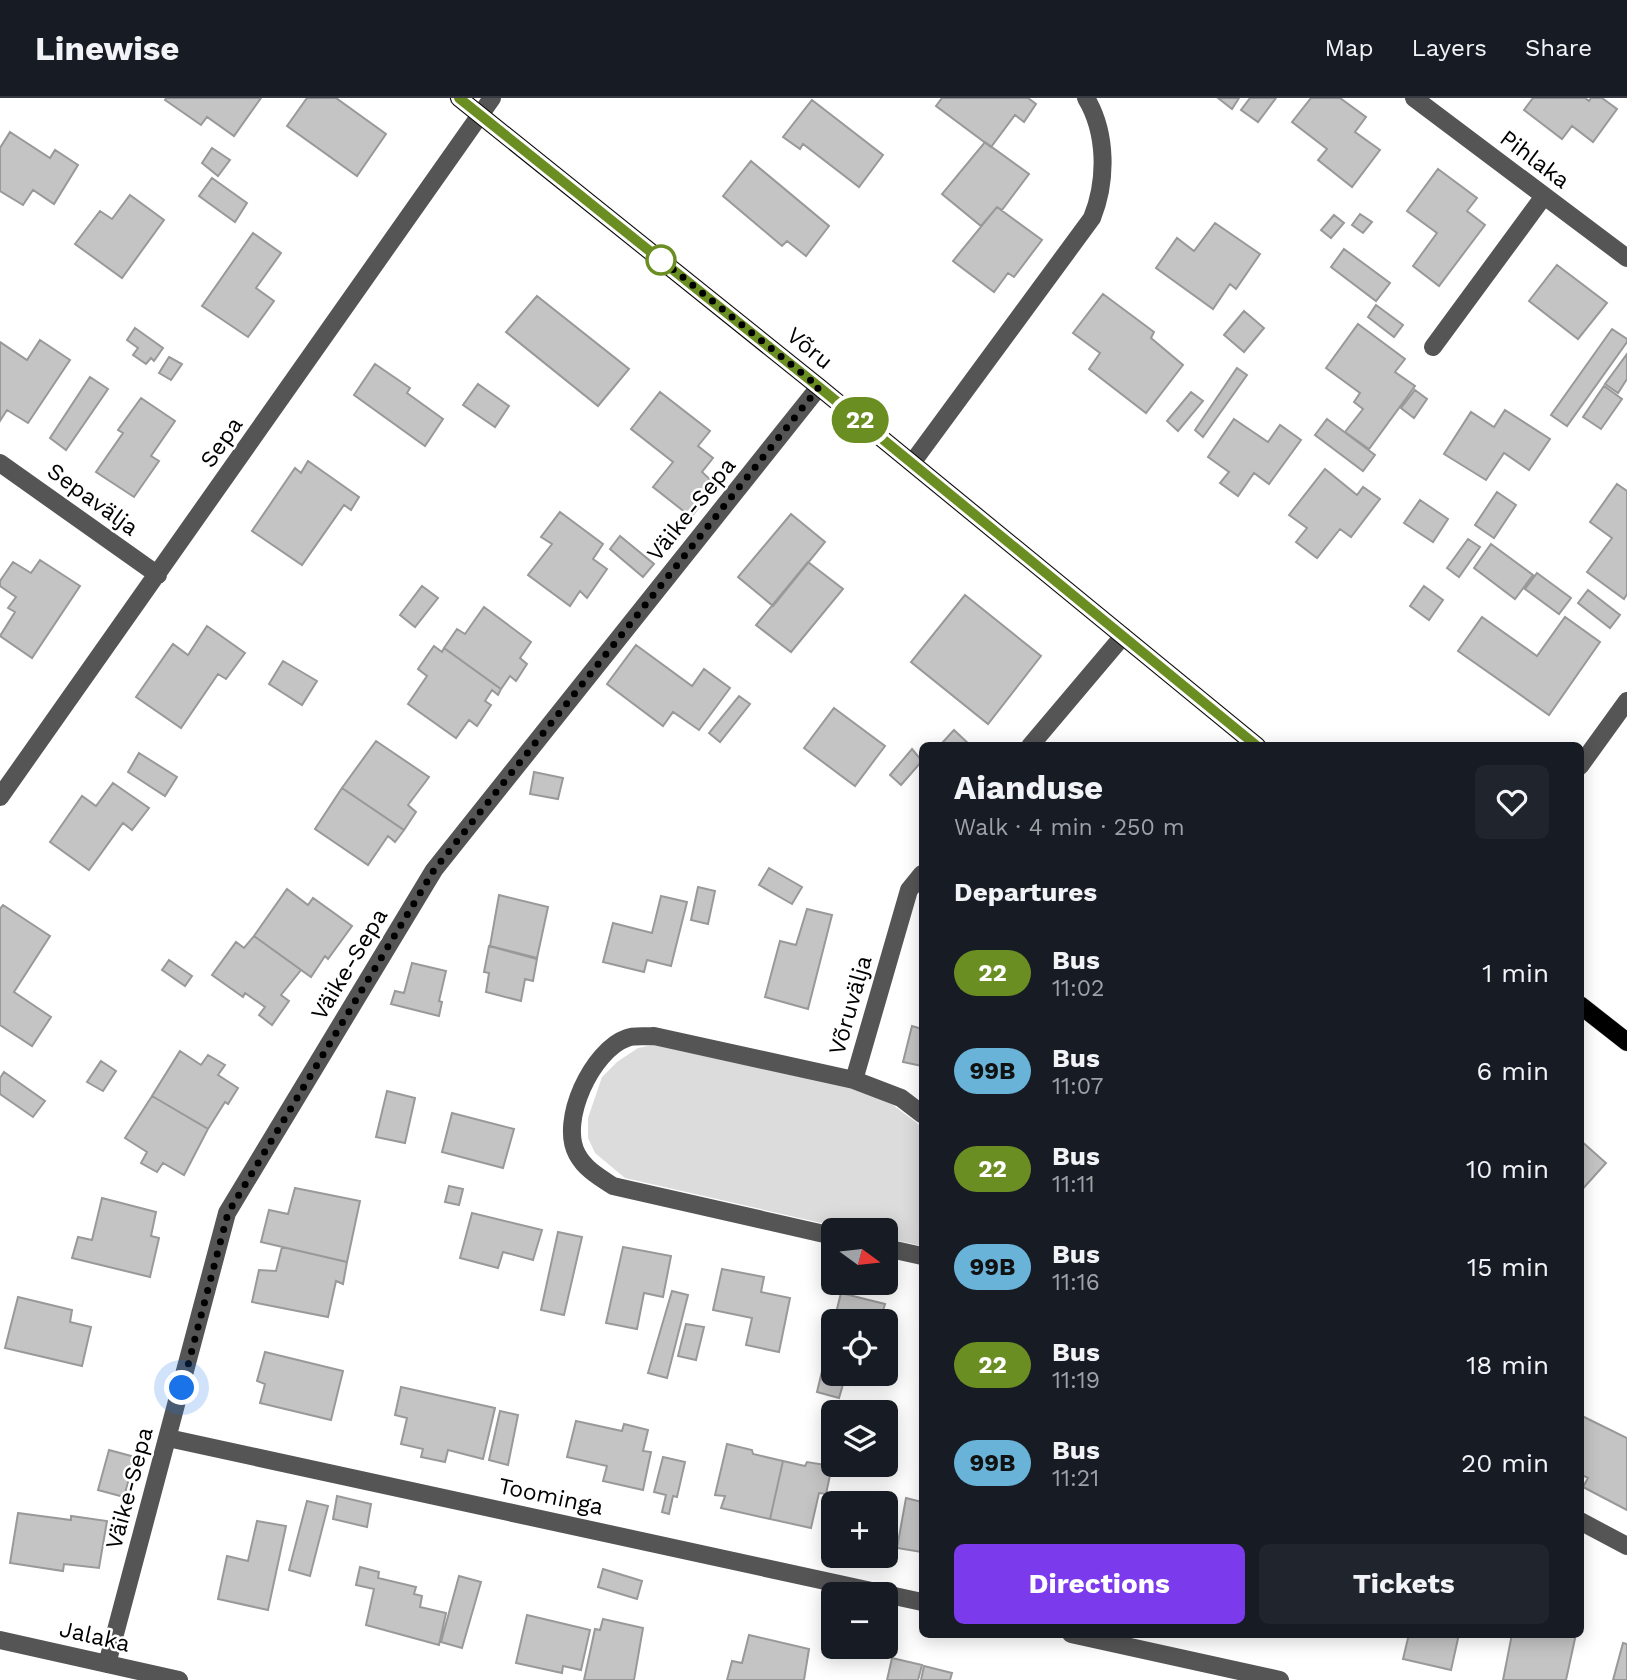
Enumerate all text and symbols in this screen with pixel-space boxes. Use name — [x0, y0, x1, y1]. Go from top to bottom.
text: Linewise — [35, 29, 179, 68]
text: Map — [1325, 34, 1373, 62]
text: Layers — [1411, 34, 1487, 62]
text: Share — [1525, 34, 1592, 62]
street label: Pihlaka — [1495, 124, 1575, 194]
unlabelled marker — [646, 245, 676, 275]
street label: Võru — [781, 322, 838, 375]
line badge: 22 — [828, 397, 892, 443]
text: 22 — [846, 406, 874, 434]
street label: Sepa — [194, 412, 248, 473]
street label: Väike-Sepa — [642, 452, 741, 566]
street label: Sepavälja — [42, 457, 143, 541]
button: heart — [1475, 765, 1549, 839]
text: Aianduse — [954, 768, 1103, 807]
text: Walk · 4 min · 250 m — [954, 814, 1185, 841]
text: Departures — [954, 877, 1097, 907]
street label: Väike-Sepa — [306, 904, 393, 1025]
text: Bus — [1052, 945, 1100, 975]
street label: Võruvälja — [823, 952, 878, 1058]
text: 1 min — [1482, 958, 1549, 988]
text: 22 — [978, 959, 1007, 987]
text: 11:02 — [1052, 975, 1104, 1002]
text: Bus — [1052, 1043, 1100, 1073]
text: 6 min — [1477, 1056, 1549, 1086]
text: 99B — [970, 1057, 1015, 1085]
text: 11:07 — [1052, 1073, 1104, 1100]
text: Bus — [1052, 1141, 1100, 1171]
text: 10 min — [1466, 1154, 1549, 1184]
text: 22 — [978, 1155, 1007, 1183]
text: 11:11 — [1052, 1171, 1095, 1198]
north arrow — [821, 1218, 898, 1295]
map controls — [821, 1218, 898, 1659]
text: Bus — [1052, 1239, 1100, 1269]
text: 15 min — [1467, 1252, 1549, 1282]
text: 99B — [970, 1253, 1015, 1281]
text: 11:16 — [1052, 1269, 1100, 1296]
button: locate — [821, 1309, 898, 1386]
text: Bus — [1052, 1337, 1100, 1367]
text: 18 min — [1466, 1350, 1549, 1380]
text: 22 — [978, 1351, 1007, 1379]
text: 11:19 — [1052, 1367, 1100, 1394]
your location — [164, 1370, 199, 1405]
button: layers — [821, 1400, 898, 1477]
street label: Väike-Sepa — [100, 1424, 159, 1552]
text: Bus — [1052, 1435, 1100, 1465]
text: 20 min — [1461, 1448, 1549, 1478]
text: 99B — [970, 1449, 1015, 1477]
text: 11:21 — [1052, 1465, 1099, 1492]
street label: Toominga — [496, 1472, 606, 1521]
button: + — [821, 1491, 898, 1568]
button: Directions — [954, 1544, 1245, 1624]
button: Tickets — [1259, 1544, 1549, 1624]
button: − — [821, 1582, 898, 1659]
street label: Jalaka — [57, 1615, 133, 1658]

